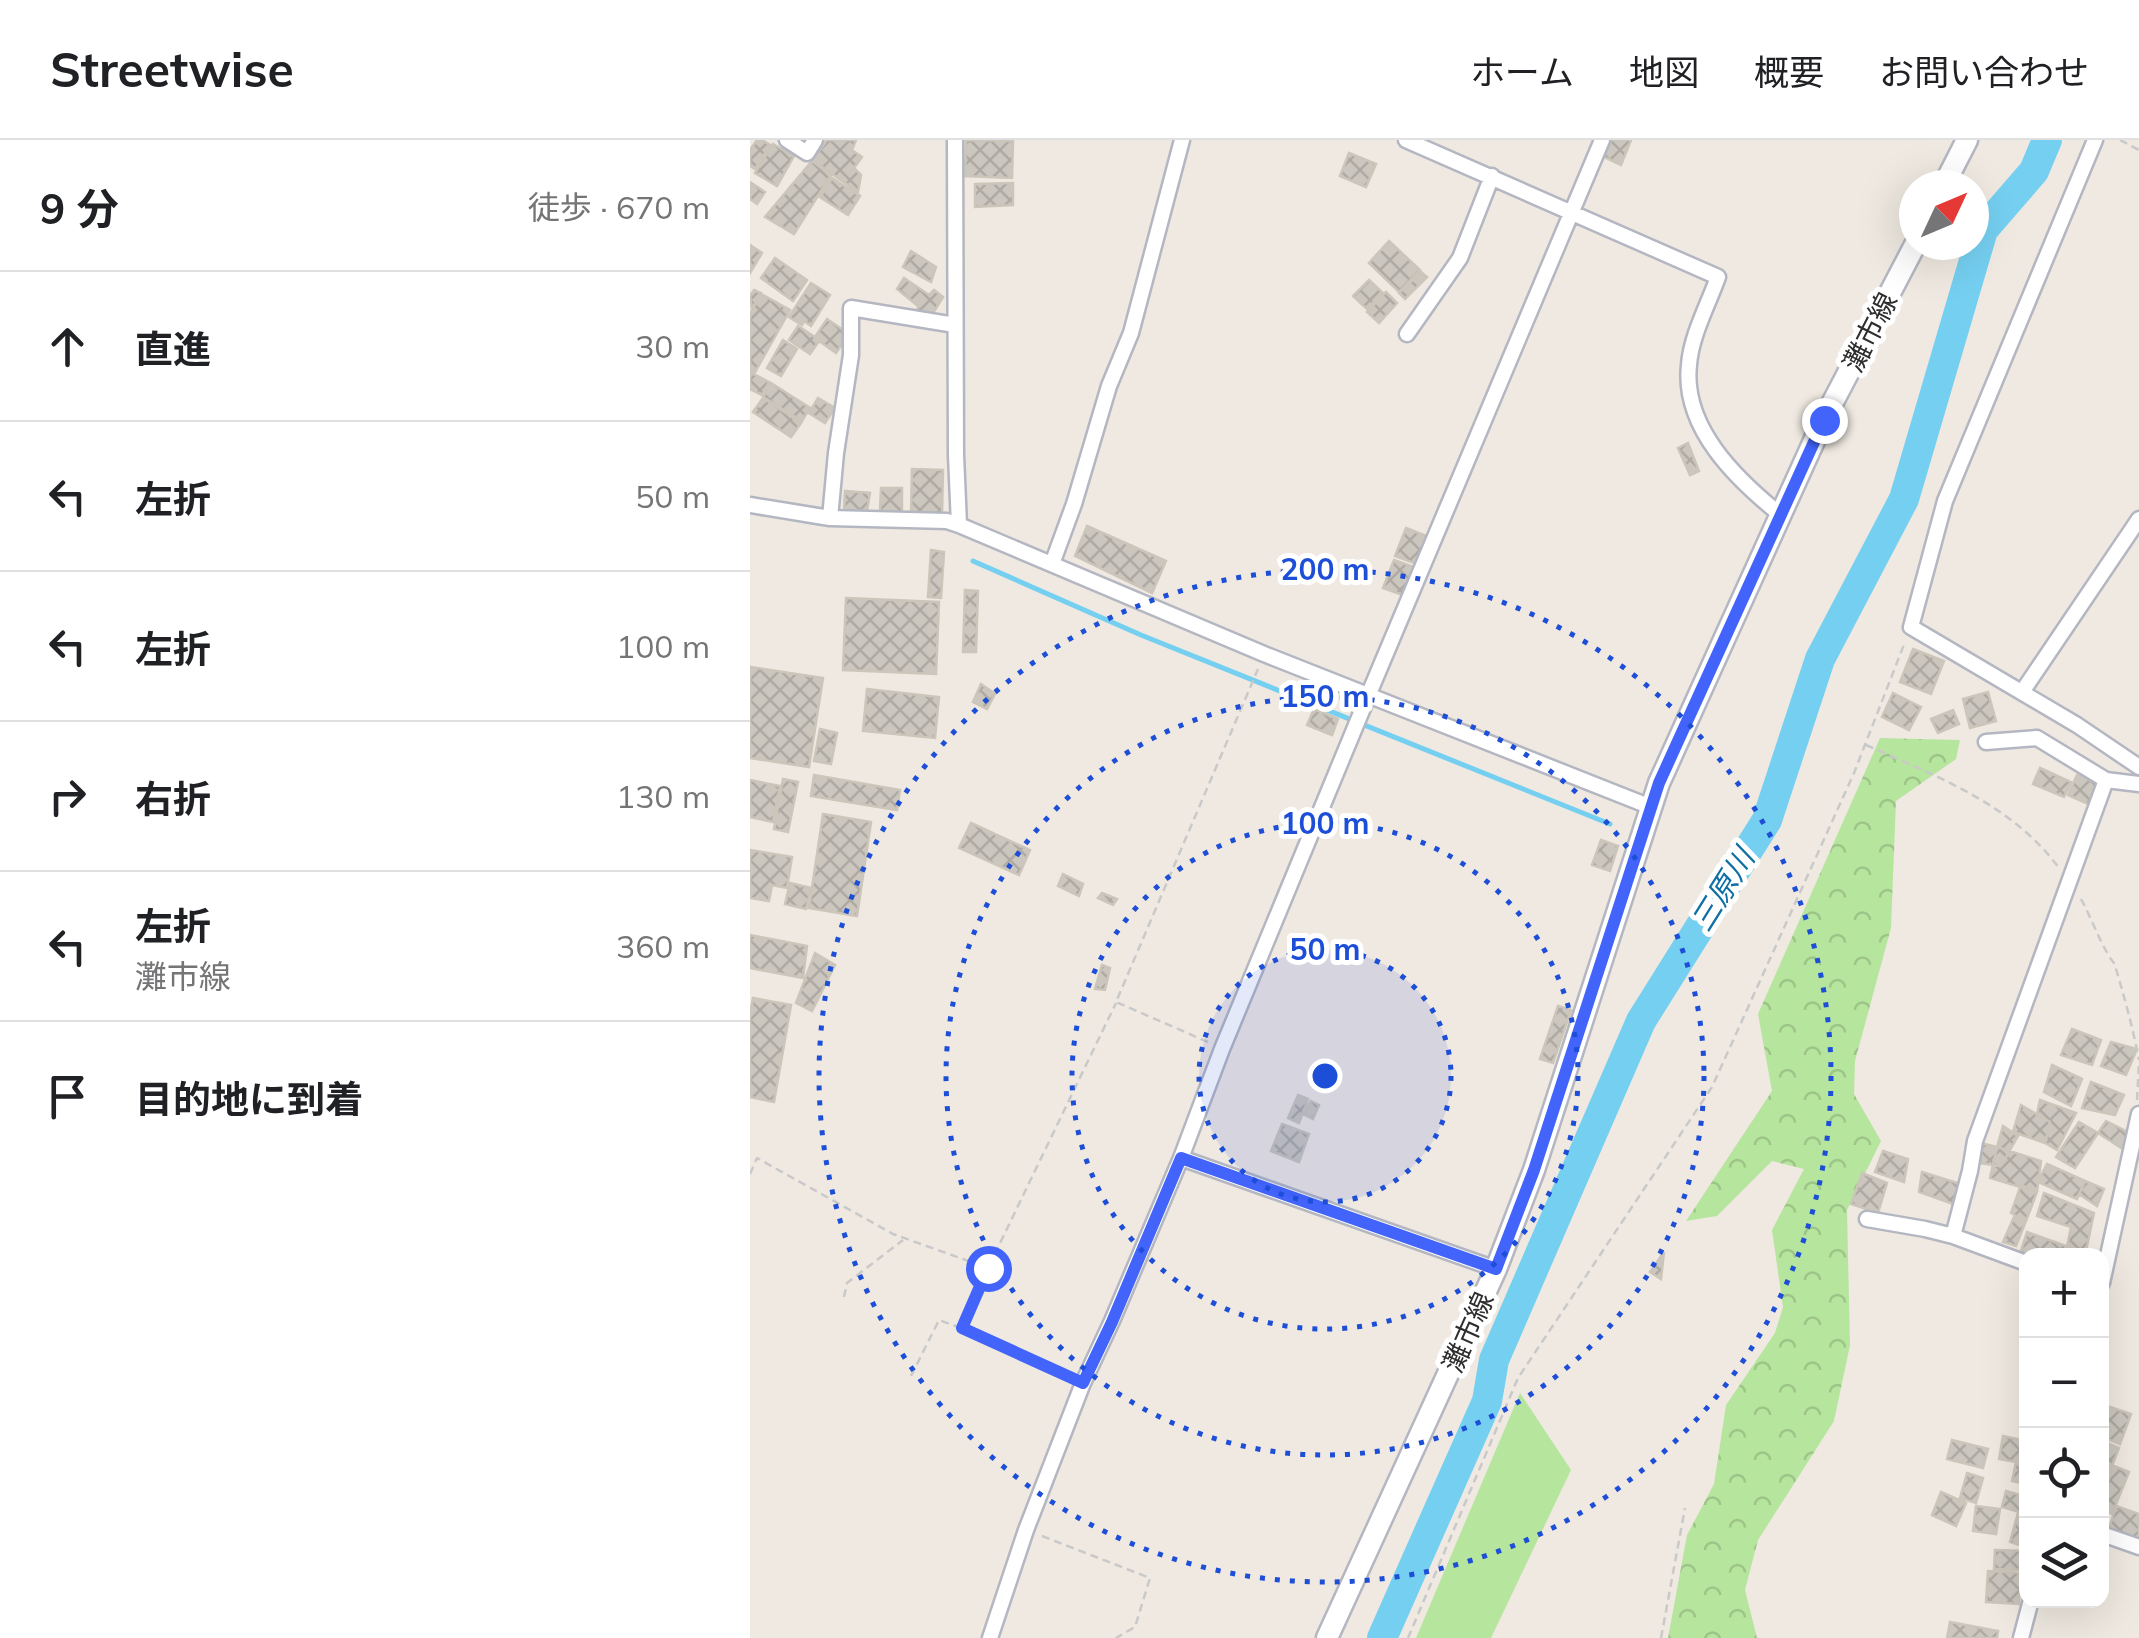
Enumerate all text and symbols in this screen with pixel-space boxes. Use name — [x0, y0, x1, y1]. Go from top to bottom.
text: Streetwise — [50, 39, 294, 99]
text: ホーム — [1470, 50, 1574, 94]
text: 地図 — [1629, 50, 1699, 94]
text: 概要 — [1754, 50, 1824, 94]
text: お問い合わせ — [1879, 50, 2089, 94]
north arrow — [1899, 170, 1989, 260]
text: 9 分 — [40, 182, 119, 235]
text: 徒歩 · 670 m — [528, 187, 710, 227]
street label: 灘市線 — [1835, 286, 1904, 377]
icon: ahead — [40, 319, 95, 374]
text: 直進 — [135, 325, 211, 373]
text: 30 m — [635, 326, 710, 366]
route end — [1802, 398, 1848, 444]
icon: left — [40, 469, 95, 524]
text: 左折 — [135, 475, 211, 523]
text: 50 m — [635, 476, 710, 516]
text: 200 m — [1280, 550, 1370, 588]
icon: left — [40, 619, 95, 674]
text: 左折 — [135, 625, 211, 673]
text: 100 m — [616, 626, 710, 666]
text: 150 m — [1280, 677, 1370, 715]
icon: right — [40, 769, 95, 824]
text: 右折 — [135, 775, 211, 823]
text: 130 m — [616, 776, 710, 816]
text: 100 m — [1280, 804, 1370, 842]
water label: 三原川 — [1682, 839, 1764, 938]
text: 左折 — [135, 902, 211, 950]
icon: left — [40, 919, 95, 974]
text: 360 m — [616, 926, 710, 966]
text: 50 m — [1289, 930, 1361, 968]
text: 灘市線 — [135, 956, 231, 996]
centre of rings — [1307, 1058, 1343, 1094]
icon: arrive — [40, 1069, 95, 1124]
text: 目的地に到着 — [135, 1075, 363, 1123]
route start — [966, 1246, 1012, 1292]
map controls — [2019, 1248, 2109, 1608]
button: + — [2019, 1248, 2109, 1338]
street label: 灘市線 — [1434, 1286, 1501, 1377]
button: − — [2019, 1338, 2109, 1428]
button: locate — [2019, 1428, 2109, 1518]
button: layers — [2019, 1518, 2109, 1608]

